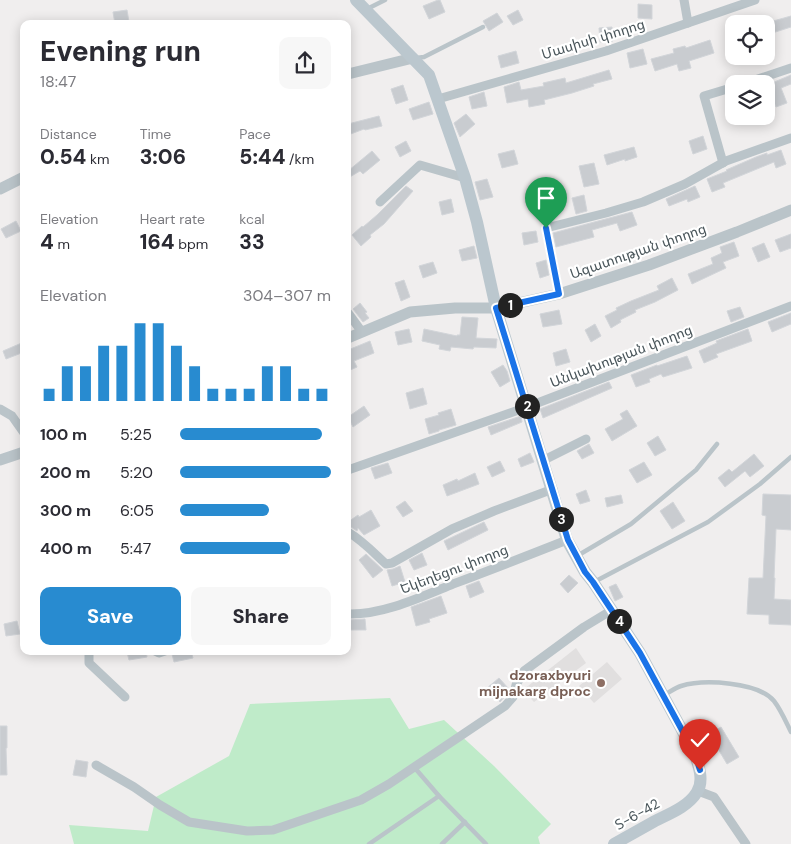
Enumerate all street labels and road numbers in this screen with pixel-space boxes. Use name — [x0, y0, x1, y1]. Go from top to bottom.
street label: Մասիսի փողոց — [539, 15, 647, 63]
street label: Ազատության փողոց — [568, 219, 708, 283]
street label: Անկախության փողոց — [547, 321, 695, 391]
street label: Եկեղեցու փողոց — [397, 540, 511, 598]
street label: Տ-6-42 — [611, 794, 663, 834]

